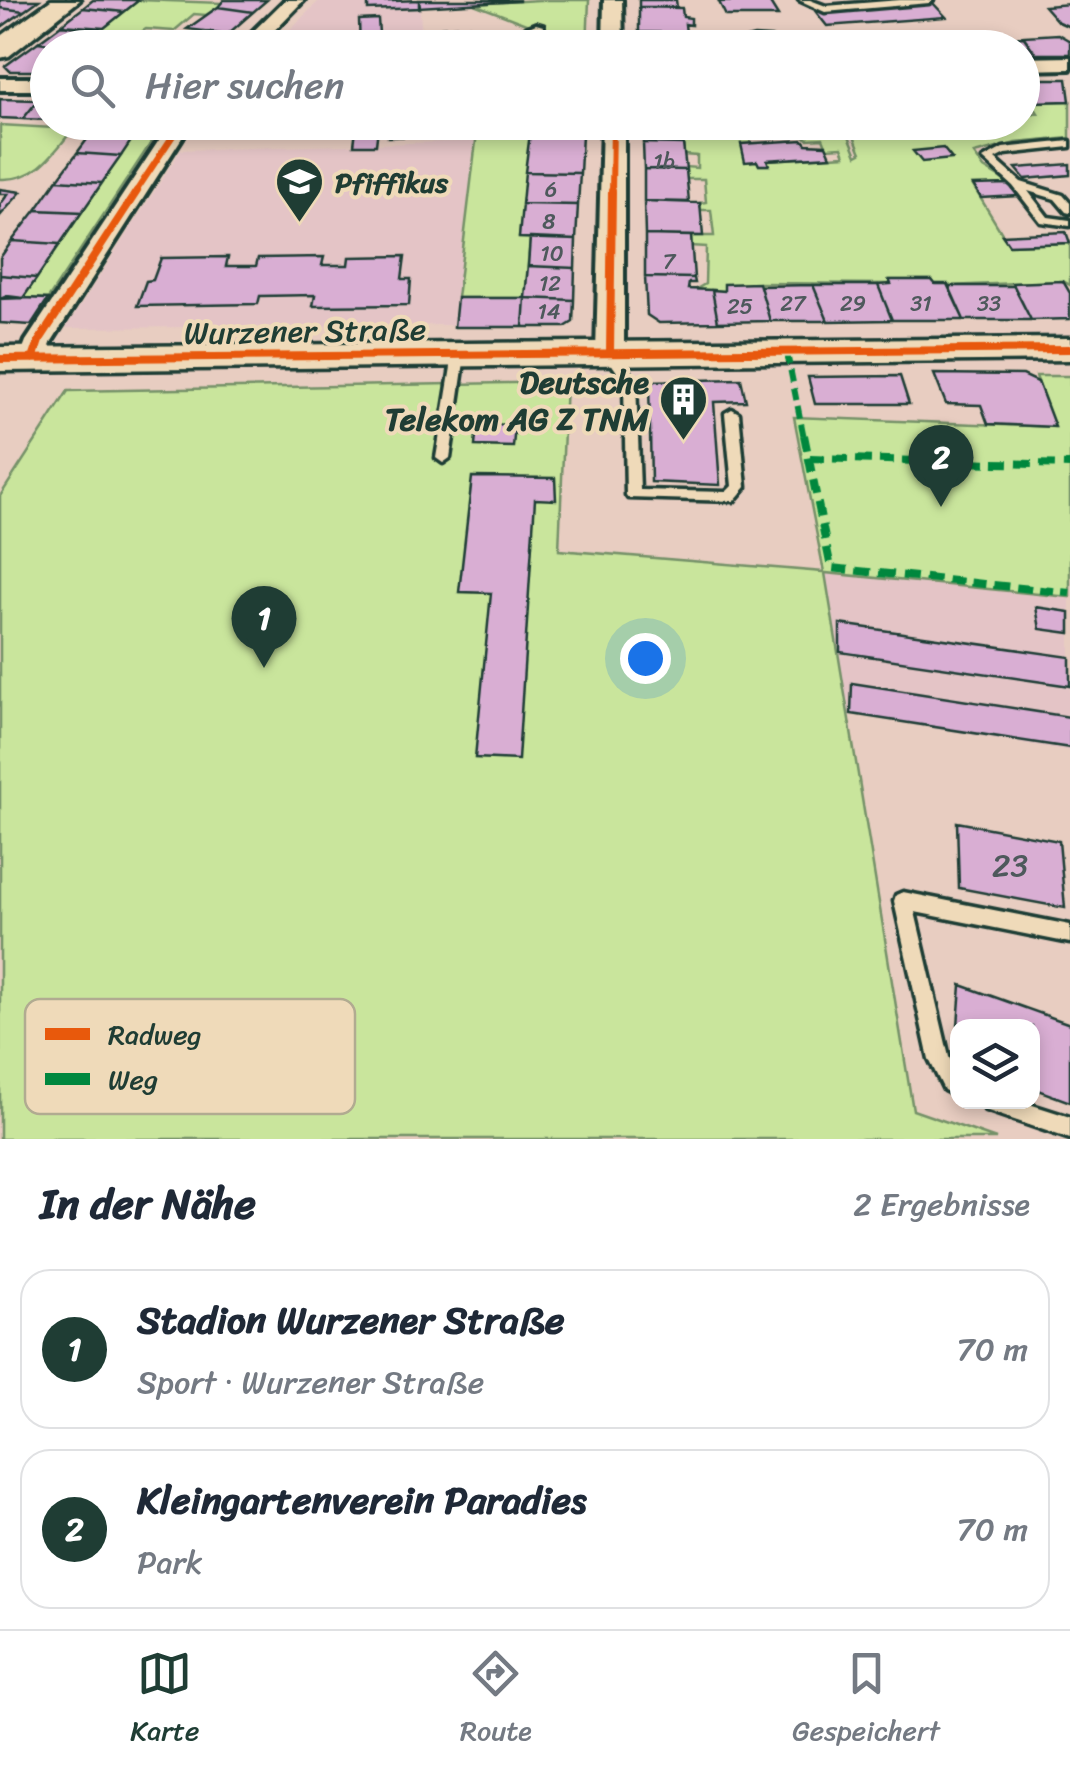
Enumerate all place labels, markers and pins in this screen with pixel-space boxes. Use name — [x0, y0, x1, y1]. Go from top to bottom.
school or university icon: Pfiffikus — [274, 156, 326, 224]
place label: Pfiffikus — [335, 158, 449, 207]
place label: Deutsche Telekom AG Z TNM — [385, 354, 650, 448]
building icon: Deutsche Telekom AG Z TNM — [658, 374, 710, 442]
pin: 2 — [908, 424, 974, 507]
pin: 1 — [232, 586, 296, 668]

